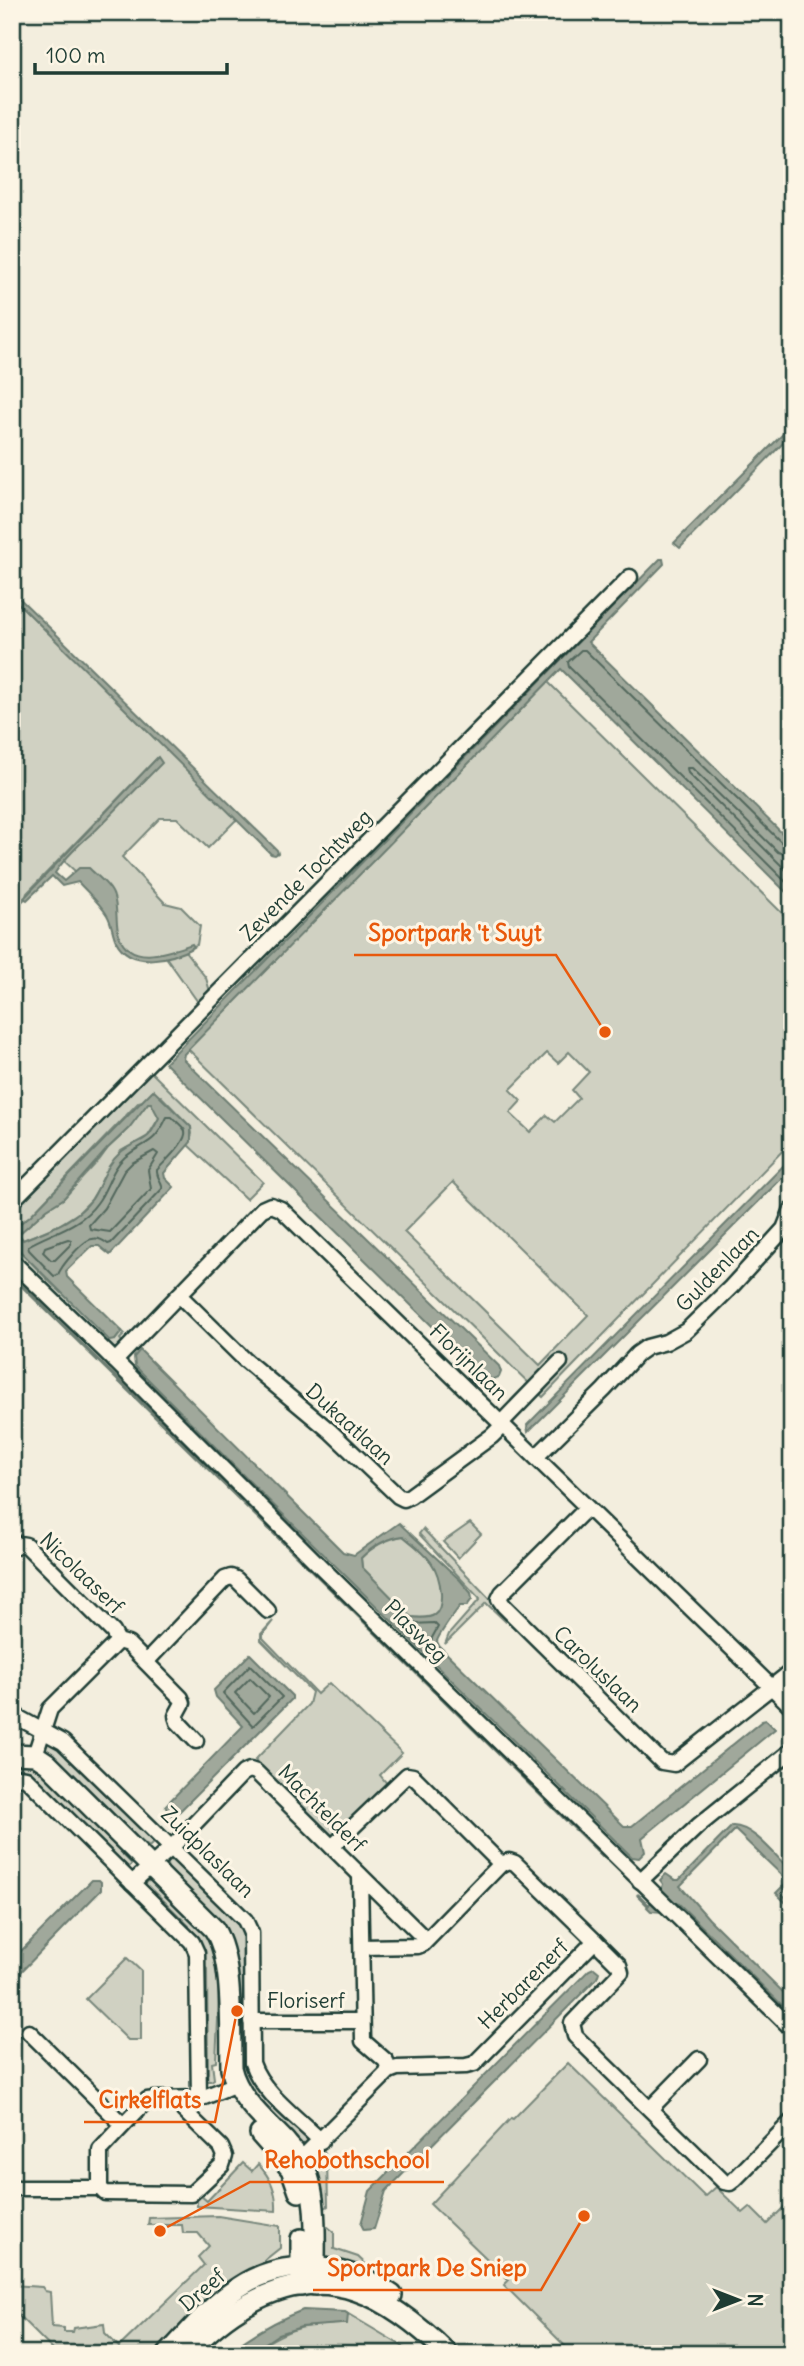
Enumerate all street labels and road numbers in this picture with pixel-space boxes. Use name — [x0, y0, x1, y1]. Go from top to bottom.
street label: Zevende Tochtweg — [234, 803, 378, 947]
street label: Guldenlaan — [670, 1221, 764, 1317]
street label: Florijnlaan — [424, 1318, 514, 1406]
street label: Dukaatlaan — [300, 1377, 400, 1471]
street label: Nicolaaserf — [34, 1526, 130, 1620]
street label: Plasweg — [379, 1594, 453, 1668]
street label: Caroluslaan — [548, 1620, 648, 1718]
street label: Machtelderf — [272, 1758, 372, 1858]
street label: Zuidplaslaan — [156, 1801, 260, 1903]
street label: Herbarenerf — [472, 1932, 575, 2035]
street label: Floriserf — [267, 1987, 346, 2014]
street label: Dreef — [173, 2262, 231, 2317]

